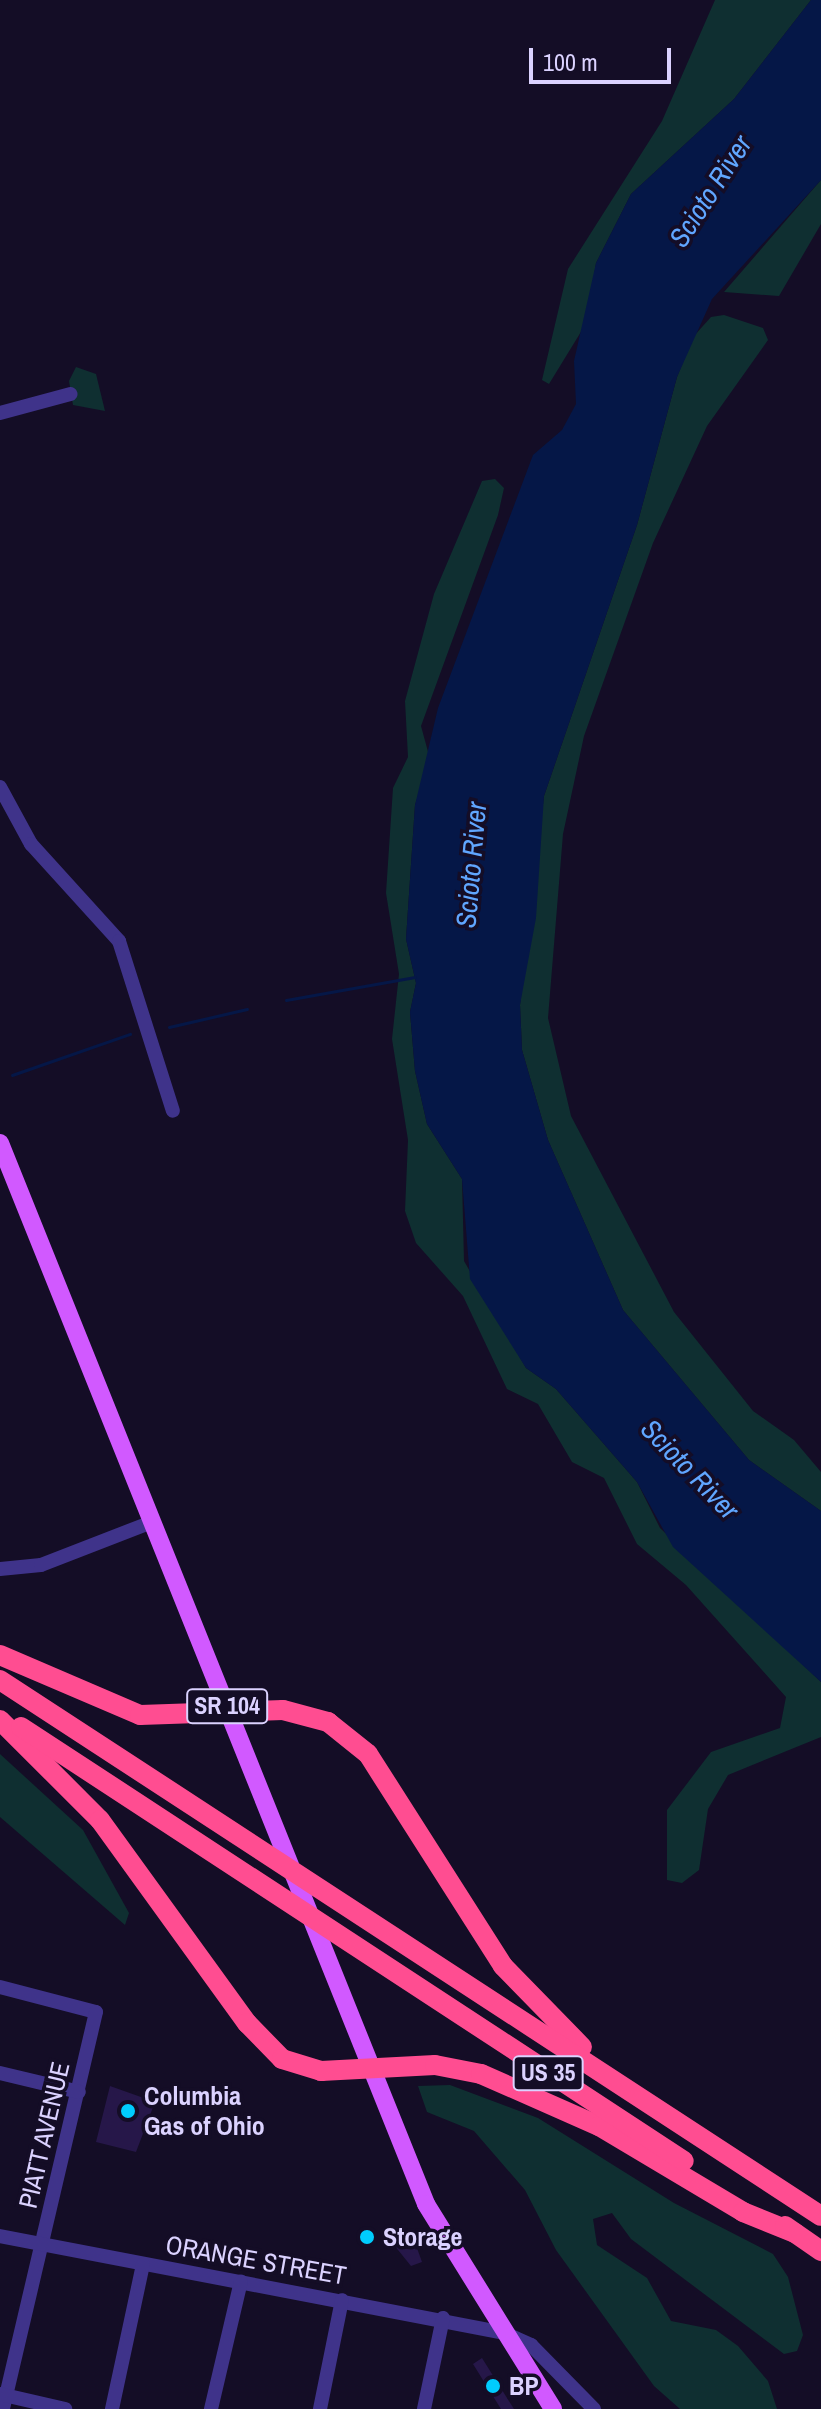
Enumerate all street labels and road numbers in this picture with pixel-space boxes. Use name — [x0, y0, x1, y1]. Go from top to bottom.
road number: SR 104 — [185, 1686, 269, 1726]
road number: US 35 — [512, 2053, 584, 2093]
street label: PIATT AVENUE — [12, 2058, 76, 2212]
street label: ORANGE STREET — [163, 2229, 349, 2291]

